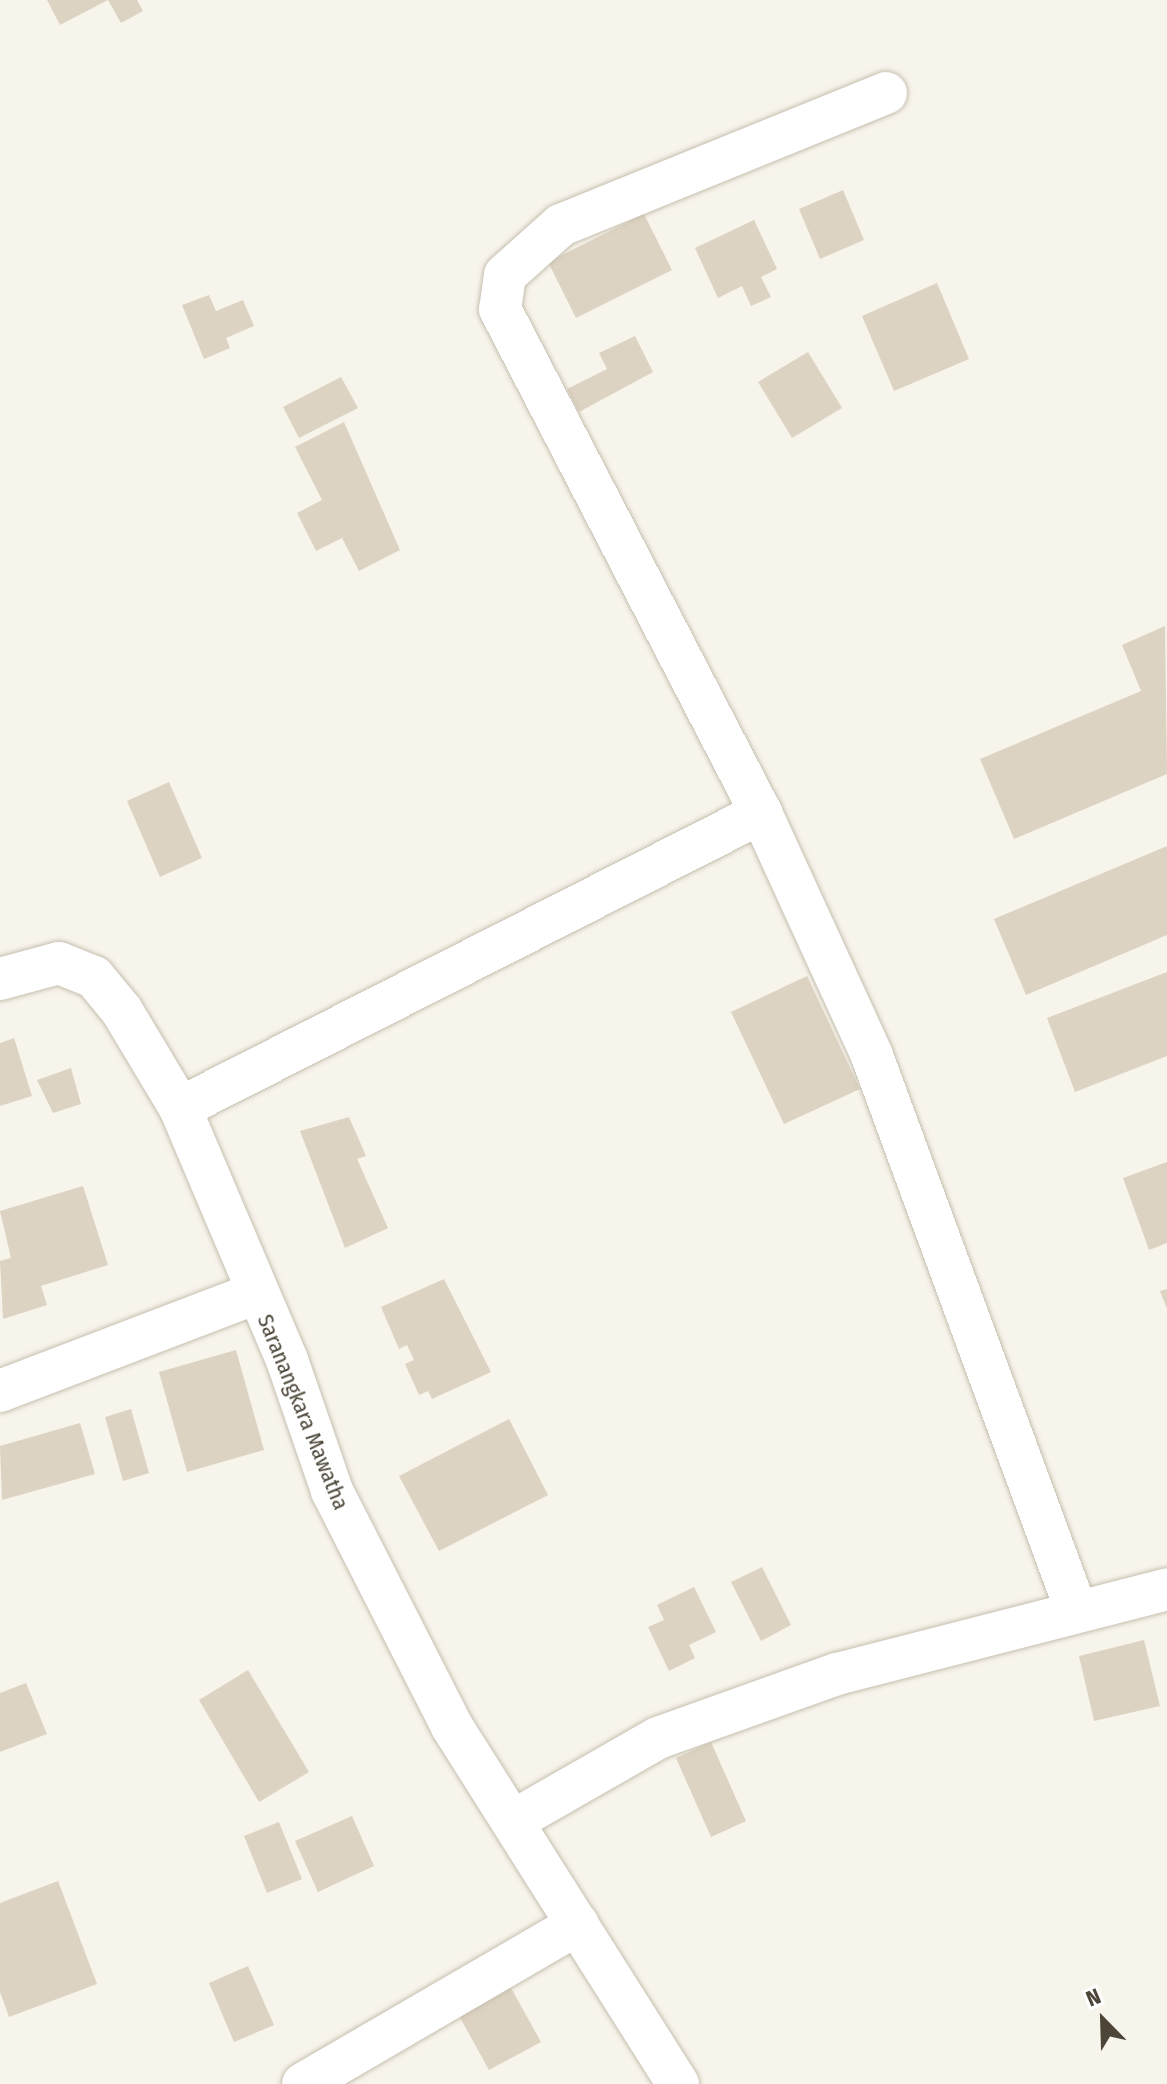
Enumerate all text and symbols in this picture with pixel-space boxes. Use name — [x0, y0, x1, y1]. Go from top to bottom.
street label: Saranangkara Mawatha — [252, 1311, 354, 1513]
north arrow — [1063, 1980, 1143, 2060]
text: N — [1082, 1982, 1105, 2012]

